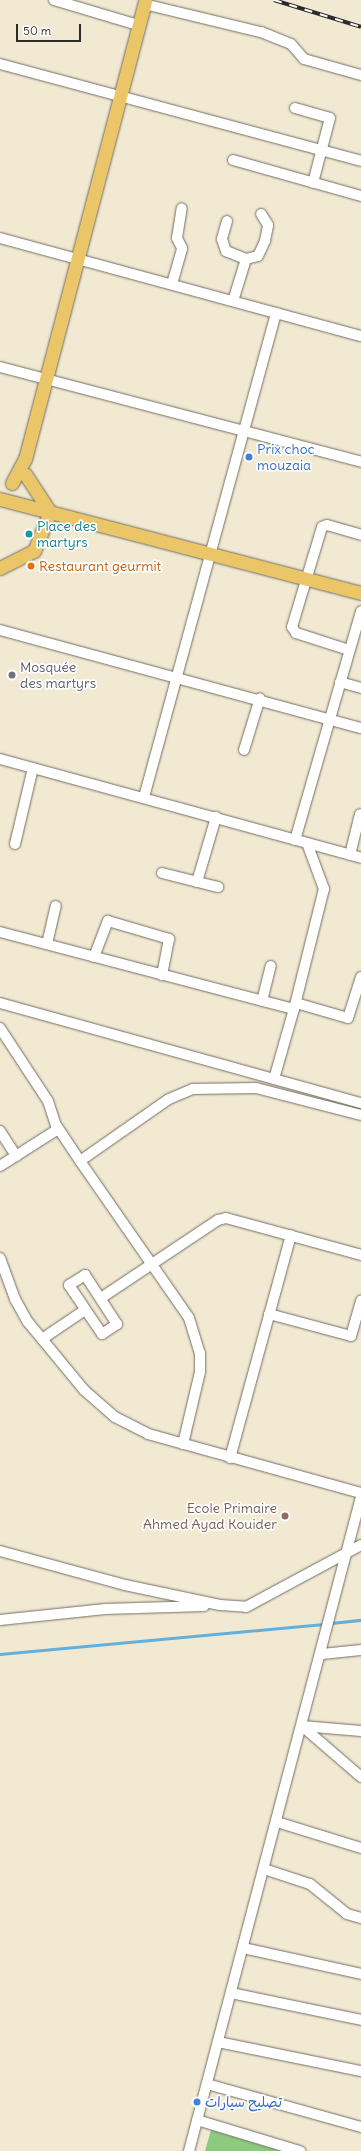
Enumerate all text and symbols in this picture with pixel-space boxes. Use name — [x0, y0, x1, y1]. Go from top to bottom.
scale bar — [18, 16, 83, 42]
text: 50 m — [23, 23, 51, 38]
place label: Prix choc mouzaia — [257, 441, 315, 474]
marker: Prix choc mouzaia — [244, 452, 254, 462]
place label: Place des martyrs — [37, 518, 96, 550]
marker: Place des martyrs — [24, 529, 34, 539]
place label: Restaurant geurmit — [39, 558, 161, 574]
marker: Restaurant geurmit — [26, 561, 36, 571]
place label: Mosquée des martyrs — [20, 659, 96, 692]
marker: Mosquée des martyrs — [7, 670, 17, 680]
place label: Ecole Primaire Ahmed Ayad Kouider — [143, 1500, 277, 1532]
marker: Ecole Primaire Ahmed Ayad Kouider — [280, 1511, 290, 1521]
place label: تصليح سيارات — [205, 2094, 282, 2110]
marker: تصليح سيارات — [192, 2097, 202, 2107]

